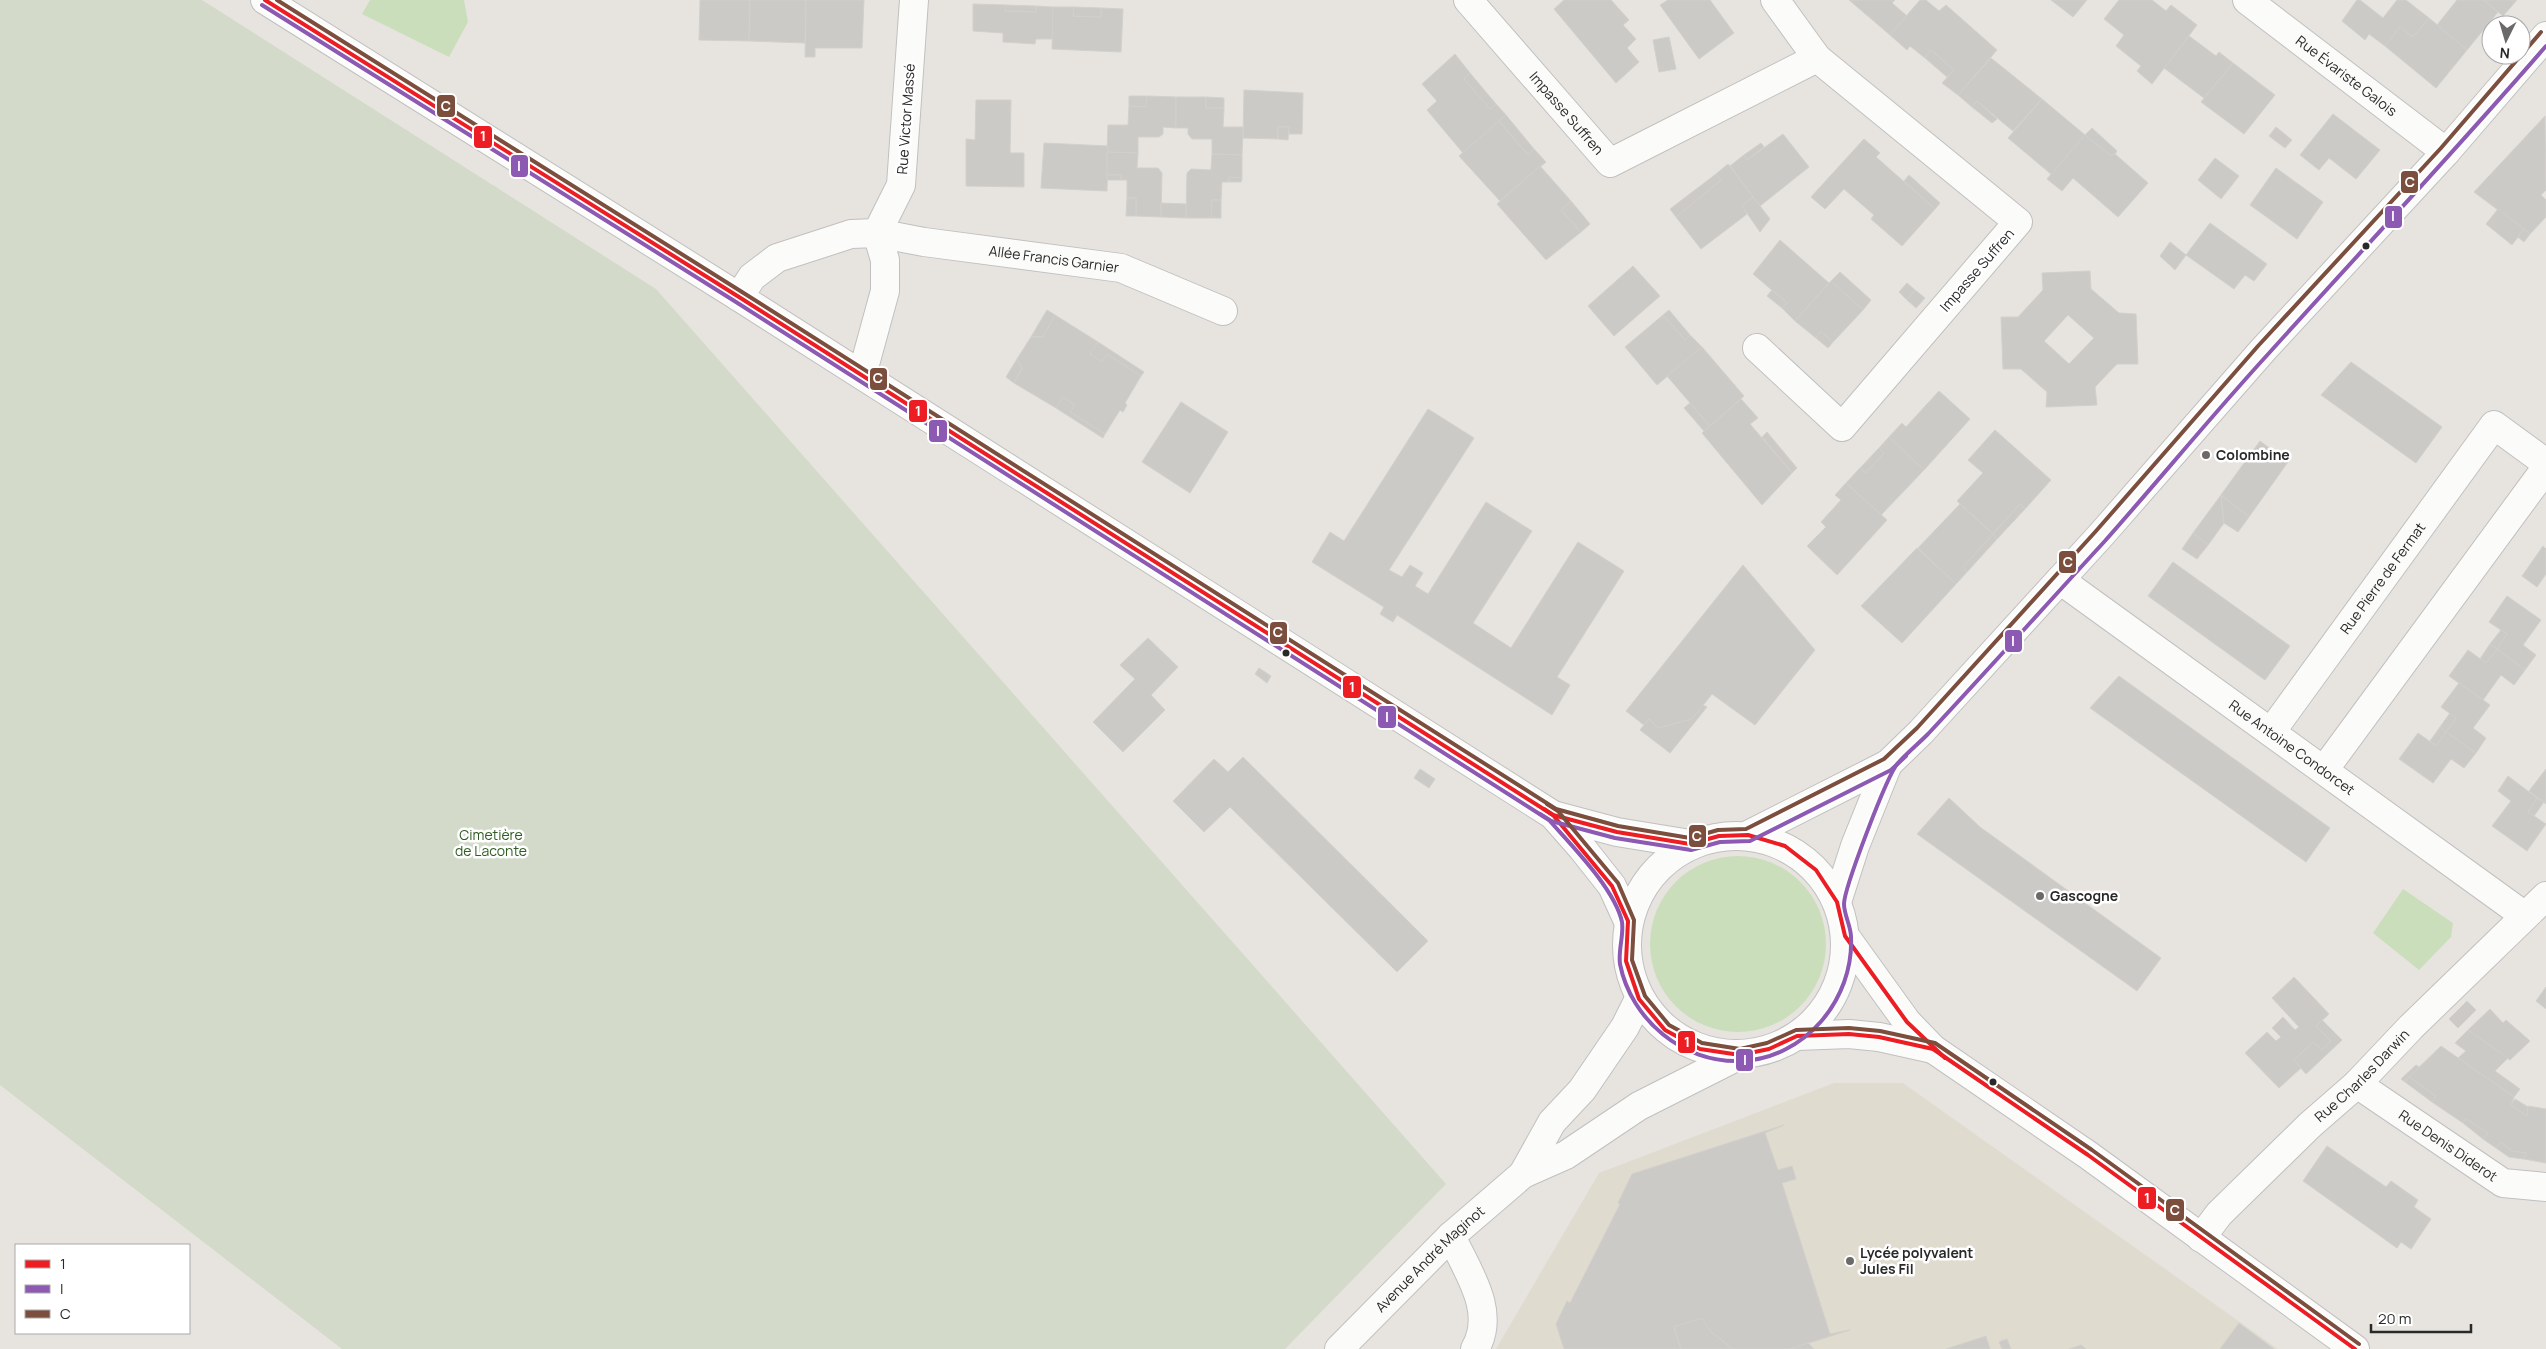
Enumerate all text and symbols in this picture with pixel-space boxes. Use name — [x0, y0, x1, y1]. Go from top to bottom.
north arrow — [2481, 15, 2531, 65]
street label: Rue Évariste Galois — [2292, 31, 2401, 120]
text: N — [2499, 44, 2511, 63]
street label: Rue Victor Massé — [892, 63, 919, 175]
street label: Impasse Suffren — [1525, 67, 1608, 158]
line badge: C — [436, 94, 456, 118]
text: C — [441, 96, 451, 115]
line badge: 1 — [473, 125, 493, 149]
text: 1 — [480, 126, 486, 145]
line badge: I — [510, 154, 529, 178]
text: I — [517, 156, 521, 175]
line badge: C — [2400, 170, 2419, 194]
text: C — [2405, 172, 2415, 191]
line badge: I — [2384, 205, 2403, 229]
text: I — [2391, 206, 2395, 225]
street label: Impasse Suffren — [1935, 224, 2018, 315]
street label: Allée Francis Garnier — [988, 241, 1120, 277]
unlabelled marker — [2361, 241, 2371, 251]
line badge: C — [869, 367, 888, 391]
text: C — [873, 368, 883, 387]
line badge: 1 — [908, 399, 928, 423]
text: 1 — [915, 401, 921, 420]
line badge: I — [928, 419, 948, 443]
text: I — [936, 421, 940, 440]
place label: Colombine — [2216, 445, 2290, 464]
marker: Colombine — [2200, 449, 2212, 461]
street label: Rue Pierre de Fermat — [2335, 518, 2429, 638]
line badge: C — [2058, 550, 2077, 574]
text: C — [2063, 552, 2073, 571]
line badge: C — [1269, 621, 1288, 645]
text: C — [1273, 622, 1283, 641]
line badge: I — [2004, 629, 2023, 653]
text: I — [2011, 631, 2015, 650]
unlabelled marker — [1281, 648, 1291, 658]
line badge: 1 — [1342, 675, 1362, 699]
text: 1 — [1349, 677, 1355, 696]
street label: Rue Antoine Condorcet — [2225, 695, 2359, 799]
line badge: I — [1377, 705, 1397, 729]
text: I — [1385, 707, 1389, 726]
line badge: C — [1688, 824, 1707, 848]
park label: Cimetière de Laconte — [455, 825, 527, 860]
text: C — [1692, 826, 1702, 845]
place label: Gascogne — [2050, 886, 2118, 905]
marker: Gascogne — [2034, 890, 2046, 902]
street label: Rue Charles Darwin — [2310, 1025, 2413, 1126]
line badge: 1 — [1677, 1030, 1696, 1054]
text: 1 — [1684, 1032, 1690, 1051]
line badge: I — [1735, 1048, 1754, 1072]
text: I — [1743, 1050, 1747, 1069]
unlabelled marker — [1988, 1077, 1998, 1087]
street label: Rue Denis Diderot — [2395, 1105, 2502, 1186]
line badge: 1 — [2137, 1186, 2157, 1210]
text: 1 — [2144, 1188, 2150, 1207]
line badge: C — [2165, 1198, 2185, 1222]
text: C — [2170, 1200, 2180, 1219]
street label: Avenue André Maginot — [1371, 1201, 1489, 1316]
place label: Lycée polyvalent Jules Fil — [1860, 1243, 1973, 1278]
legend — [15, 1244, 190, 1334]
text: 1 — [60, 1253, 66, 1274]
marker: Lycée polyvalent Jules Fil — [1844, 1255, 1856, 1267]
text: I — [60, 1278, 64, 1299]
scale bar — [2371, 1302, 2471, 1334]
text: C — [60, 1303, 71, 1324]
text: 20 m — [2378, 1308, 2411, 1329]

